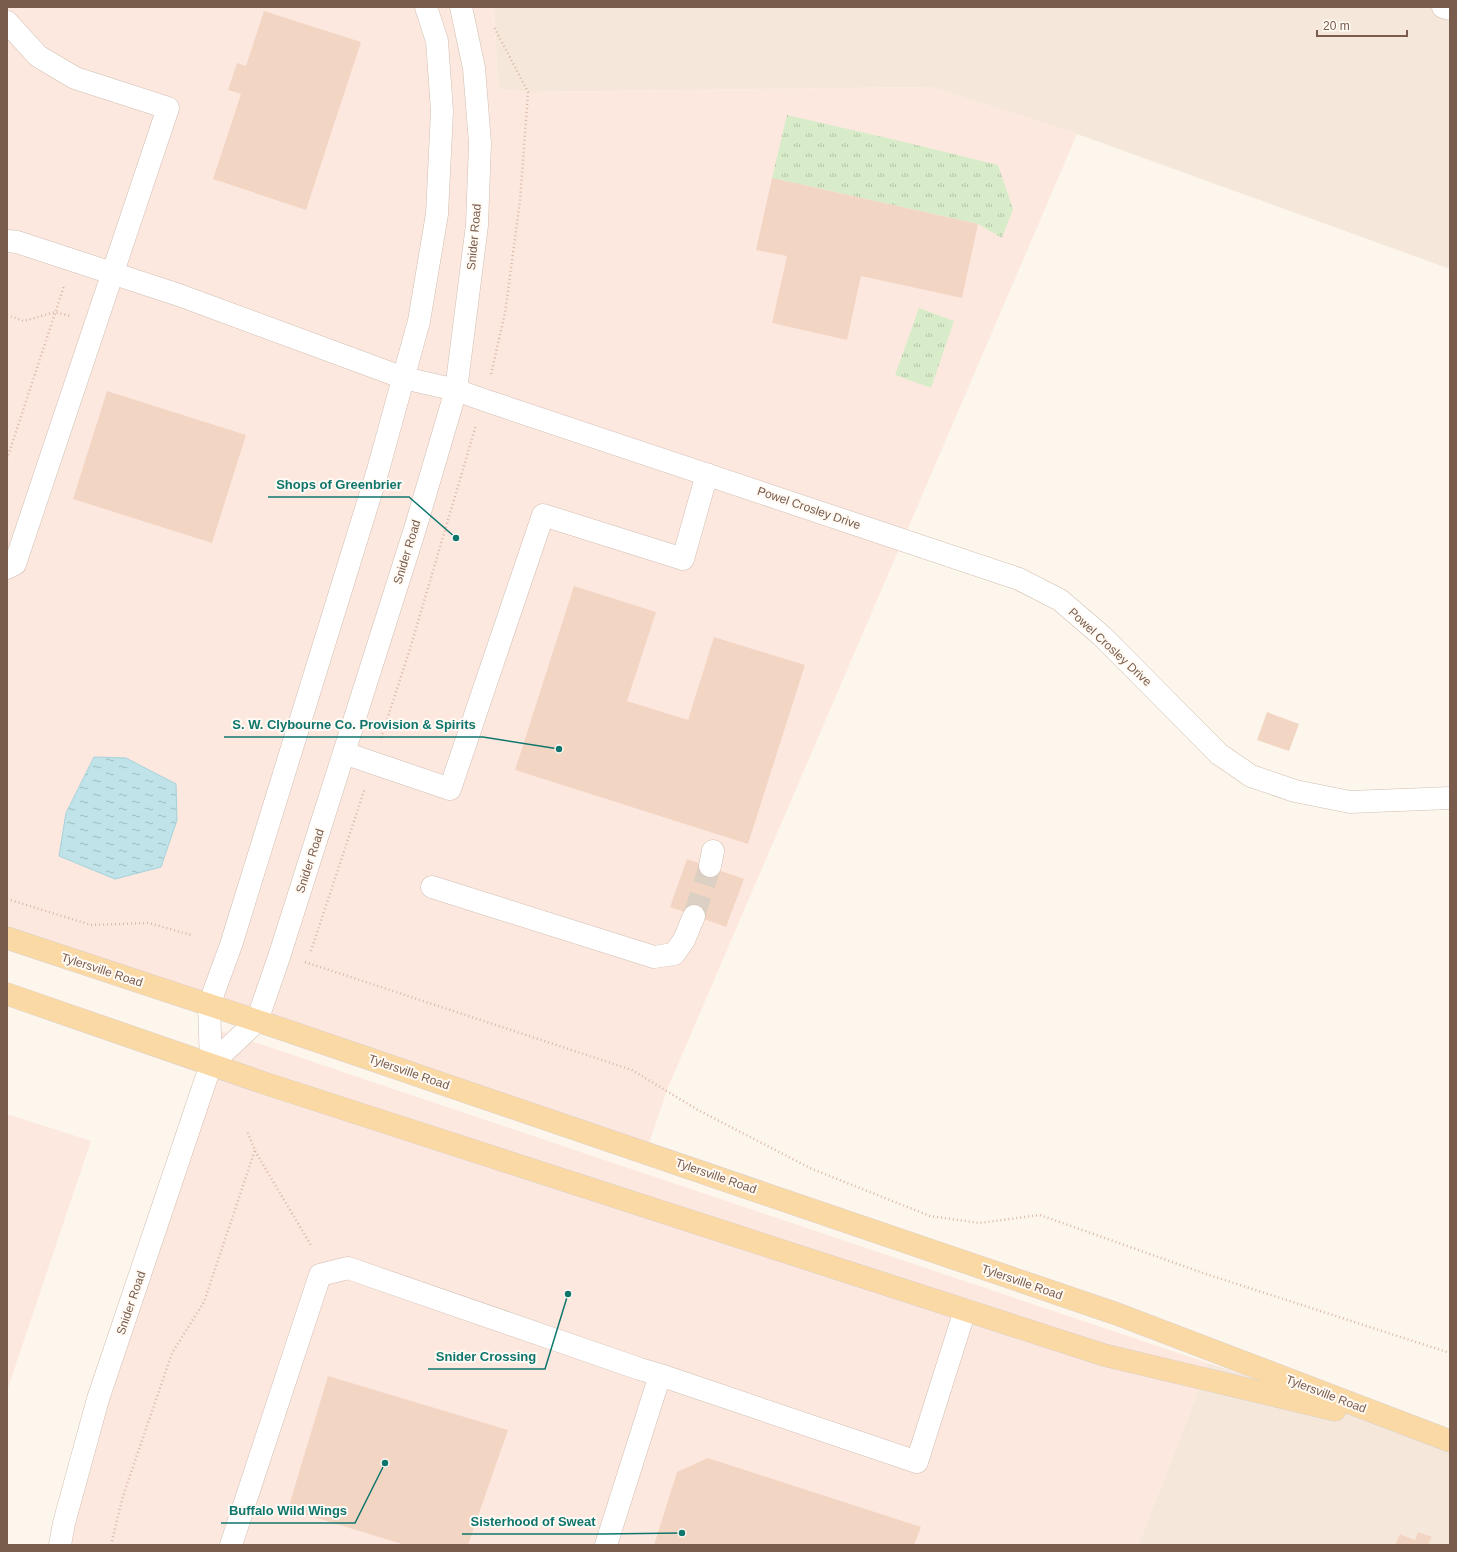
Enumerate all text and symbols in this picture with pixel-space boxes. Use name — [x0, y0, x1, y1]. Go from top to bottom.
scale bar — [1317, 12, 1407, 38]
text: 20 m — [1323, 19, 1350, 33]
street label: Snider Road — [464, 203, 484, 271]
callout: Shops of Greenbrier — [268, 472, 409, 497]
text: Shops of Greenbrier — [276, 477, 402, 492]
street label: Powel Crosley Drive — [756, 484, 863, 532]
street label: Snider Road — [391, 518, 423, 586]
street label: Powel Crosley Drive — [1066, 605, 1155, 689]
callout: S. W. Clybourne Co. Provision & Spirits — [224, 712, 483, 737]
text: S. W. Clybourne Co. Provision & Spirits — [232, 717, 476, 732]
street label: Snider Road — [293, 827, 327, 895]
street label: Tylersville Road — [60, 950, 144, 990]
street label: Tylersville Road — [367, 1052, 451, 1092]
street label: Tylersville Road — [674, 1156, 758, 1196]
street label: Tylersville Road — [980, 1262, 1064, 1302]
street label: Snider Road — [114, 1269, 148, 1337]
callout: Snider Crossing — [428, 1344, 545, 1369]
text: Snider Crossing — [436, 1349, 536, 1364]
street label: Tylersville Road — [1284, 1372, 1368, 1416]
callout: Buffalo Wild Wings — [221, 1498, 355, 1523]
text: Buffalo Wild Wings — [229, 1503, 347, 1518]
callout: Sisterhood of Sweat — [462, 1509, 603, 1534]
text: Sisterhood of Sweat — [471, 1514, 596, 1529]

